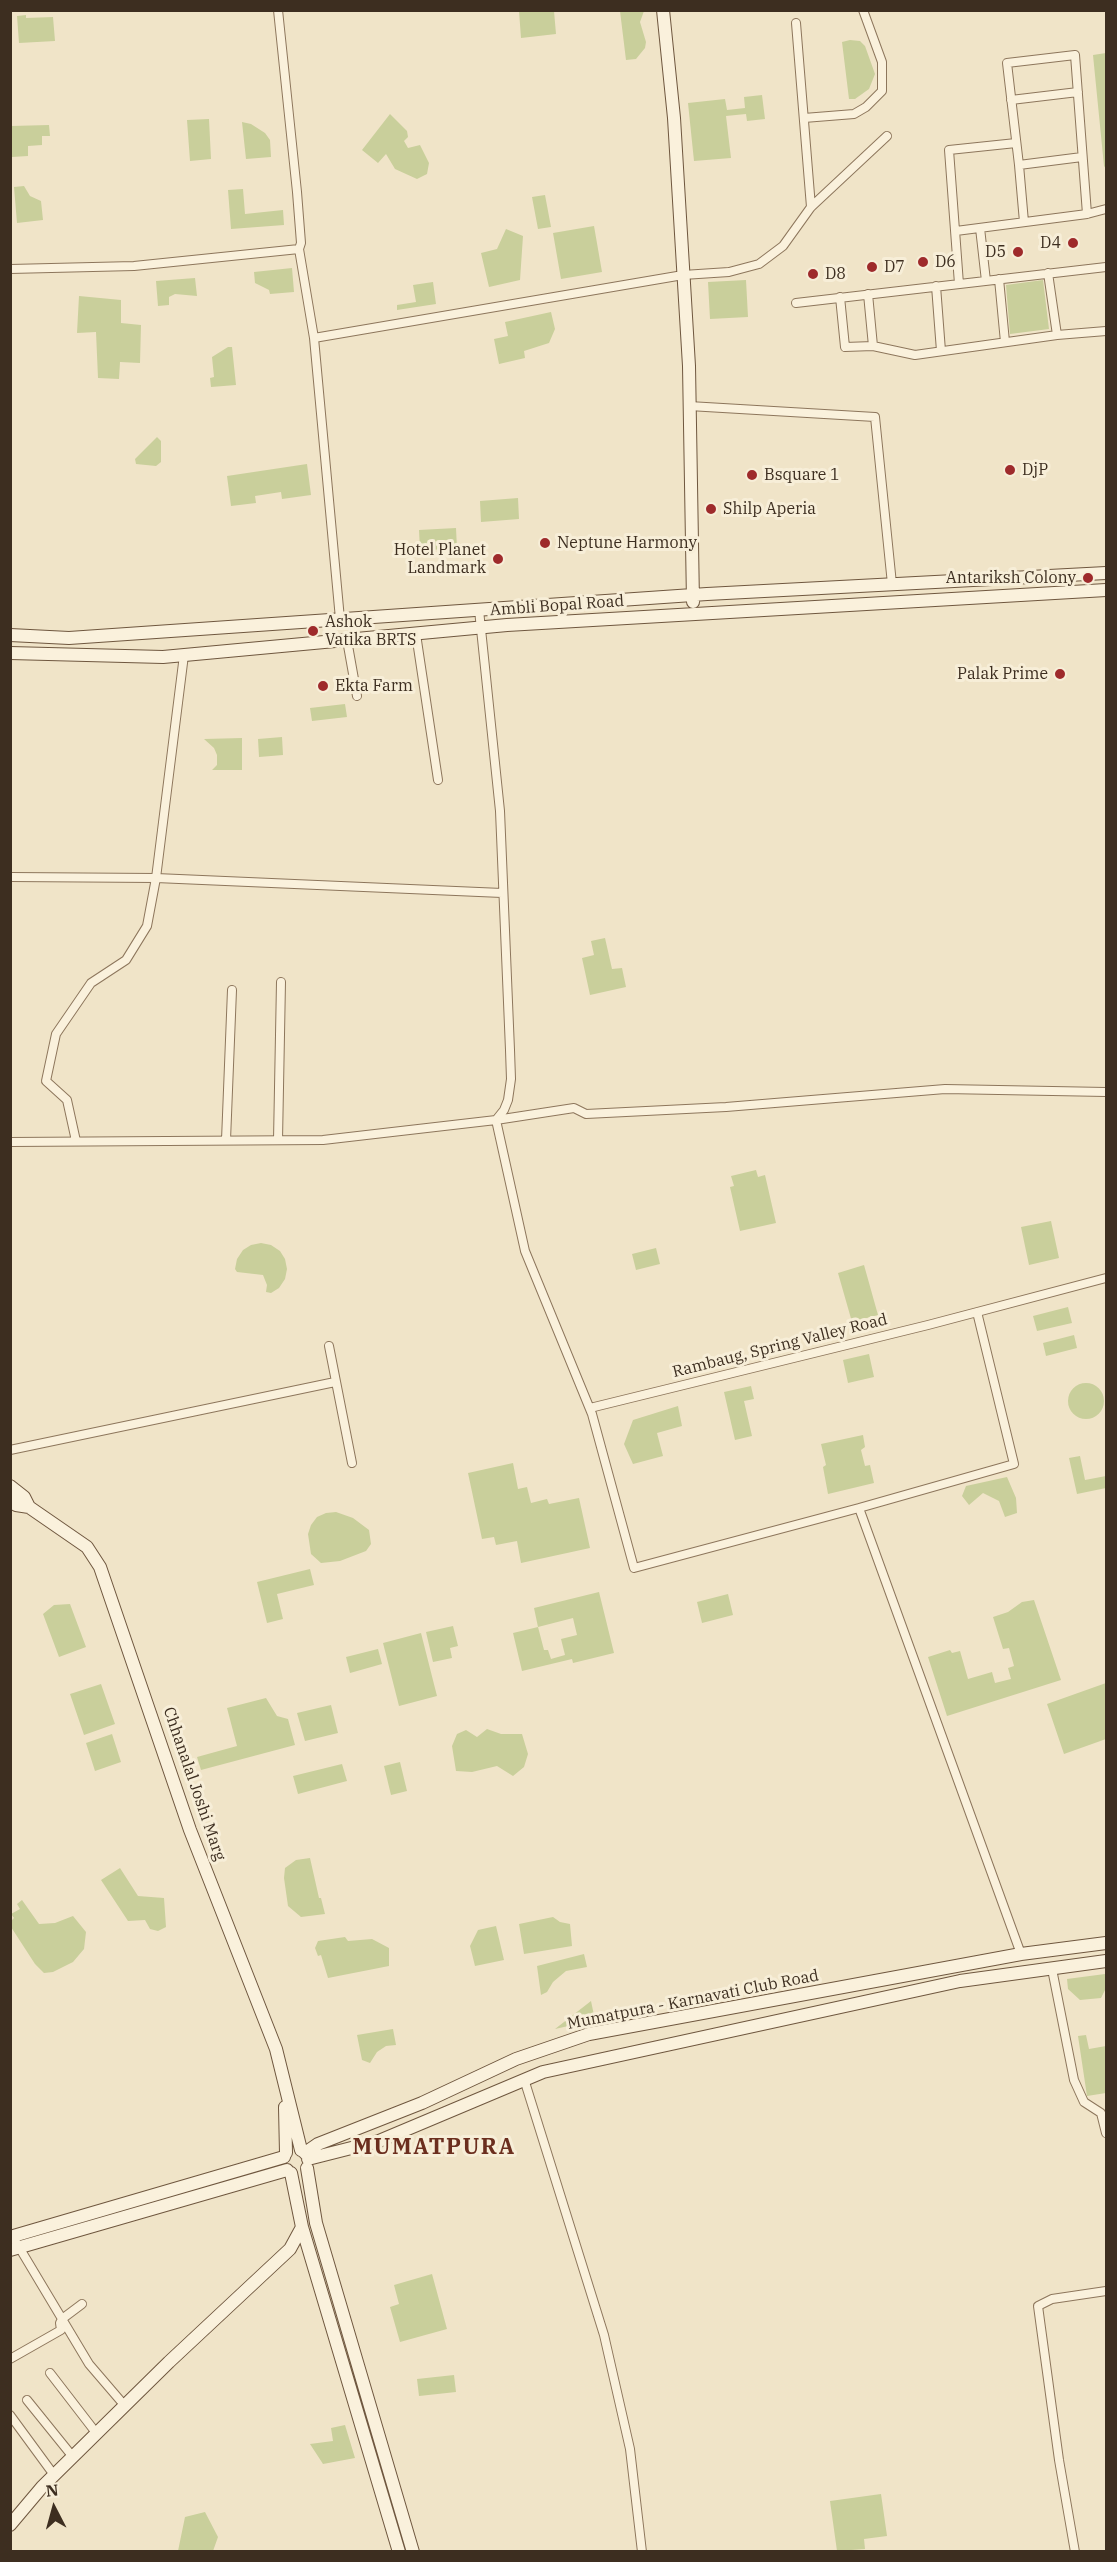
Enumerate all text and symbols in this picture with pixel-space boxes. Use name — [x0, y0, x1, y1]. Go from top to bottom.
place label: D4 — [1040, 233, 1061, 253]
marker: D4 — [1066, 236, 1080, 250]
place label: D5 — [985, 242, 1006, 262]
marker: D5 — [1011, 245, 1025, 259]
place label: D6 — [935, 252, 956, 272]
marker: D6 — [916, 255, 930, 269]
place label: D7 — [884, 257, 905, 277]
marker: D7 — [865, 260, 879, 274]
place label: D8 — [825, 264, 846, 284]
marker: D8 — [806, 267, 820, 281]
place label: DjP — [1022, 460, 1048, 480]
marker: DjP — [1003, 463, 1017, 477]
place label: Bsquare 1 — [764, 465, 840, 485]
marker: Bsquare 1 — [745, 468, 759, 482]
place label: Shilp Aperia — [723, 499, 816, 519]
marker: Shilp Aperia — [704, 502, 718, 516]
place label: Neptune Harmony — [557, 533, 697, 553]
marker: Neptune Harmony — [538, 536, 552, 550]
place label: Hotel Planet Landmark — [394, 540, 486, 578]
marker: Hotel Planet Landmark — [491, 552, 505, 566]
place label: Antariksh Colony — [946, 568, 1076, 588]
marker: Antariksh Colony — [1081, 571, 1095, 585]
street label: Ambli Bopal Road — [489, 592, 625, 620]
place label: Ashok Vatika BRTS — [325, 612, 416, 650]
marker: Ashok Vatika BRTS — [306, 624, 320, 638]
place label: Palak Prime — [957, 664, 1048, 684]
marker: Palak Prime — [1053, 667, 1067, 681]
place label: Ekta Farm — [335, 676, 413, 696]
marker: Ekta Farm — [316, 679, 330, 693]
street label: Rambaug, Spring Valley Road — [671, 1310, 889, 1382]
street label: Chhanalal Joshi Marg — [159, 1705, 229, 1863]
street label: Mumatpura - Karnavati Club Road — [565, 1966, 821, 2034]
district label: MUMATPURA — [352, 2135, 516, 2161]
north arrow — [24, 2478, 84, 2538]
text: N — [45, 2479, 59, 2501]

